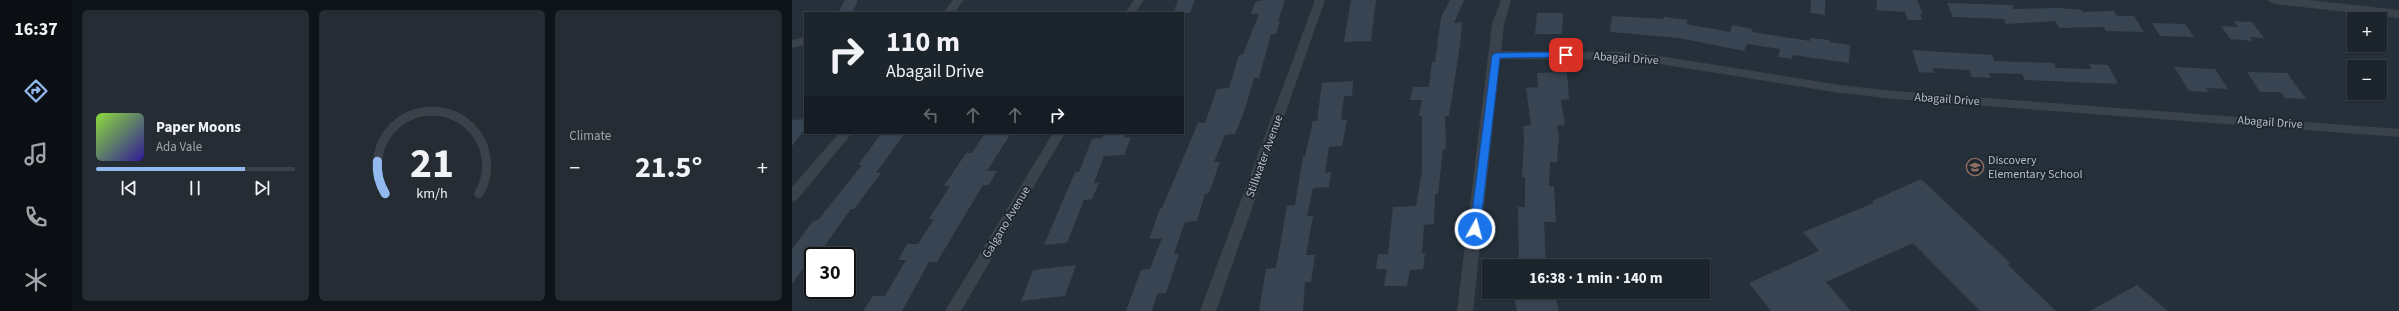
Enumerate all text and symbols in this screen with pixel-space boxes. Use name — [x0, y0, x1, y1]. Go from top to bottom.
map controls — [2347, 12, 2387, 100]
button: + — [2347, 12, 2387, 52]
text: 16:37 — [14, 17, 58, 42]
text: 110 m — [886, 22, 960, 62]
icon: right — [820, 28, 872, 80]
pin — [1549, 38, 1583, 72]
icon: arrive — [1555, 44, 1577, 66]
street label: Abagail Drive — [1593, 48, 1659, 69]
text: Abagail Drive — [886, 59, 984, 84]
button: − — [2347, 60, 2387, 100]
icon: directions — [22, 77, 50, 105]
street label: Abagail Drive — [1914, 89, 1980, 110]
icon: left — [920, 104, 942, 126]
icon: ahead — [962, 104, 984, 126]
icon: ahead — [1004, 104, 1026, 126]
icon: right — [1046, 104, 1068, 126]
street label: Stillwater Avenue — [1242, 112, 1287, 200]
street label: Abagail Drive — [2237, 112, 2303, 133]
text: Paper Moons — [156, 117, 241, 138]
text: Climate — [569, 127, 611, 145]
text: 21 — [410, 133, 454, 193]
text: Ada Vale — [156, 138, 202, 156]
icon: music — [22, 140, 50, 168]
text: 21.5° — [635, 146, 702, 189]
text: − — [569, 152, 580, 184]
text: + — [757, 152, 768, 184]
place label: Discovery Elementary School — [1988, 152, 2083, 183]
school or university icon: Discovery Elementary School — [1965, 157, 1985, 177]
icon: previous — [118, 177, 140, 199]
icon: pause — [184, 177, 206, 199]
icon: next — [251, 177, 273, 199]
text: km/h — [416, 182, 448, 203]
street label: Galgano Avenue — [978, 183, 1035, 261]
icon: phone — [22, 203, 50, 231]
position arrow — [1454, 208, 1496, 250]
speed limit sign: 30 — [804, 247, 856, 299]
icon: climate — [22, 266, 50, 294]
text: 16:38 · 1 min · 140 m — [1529, 268, 1663, 289]

